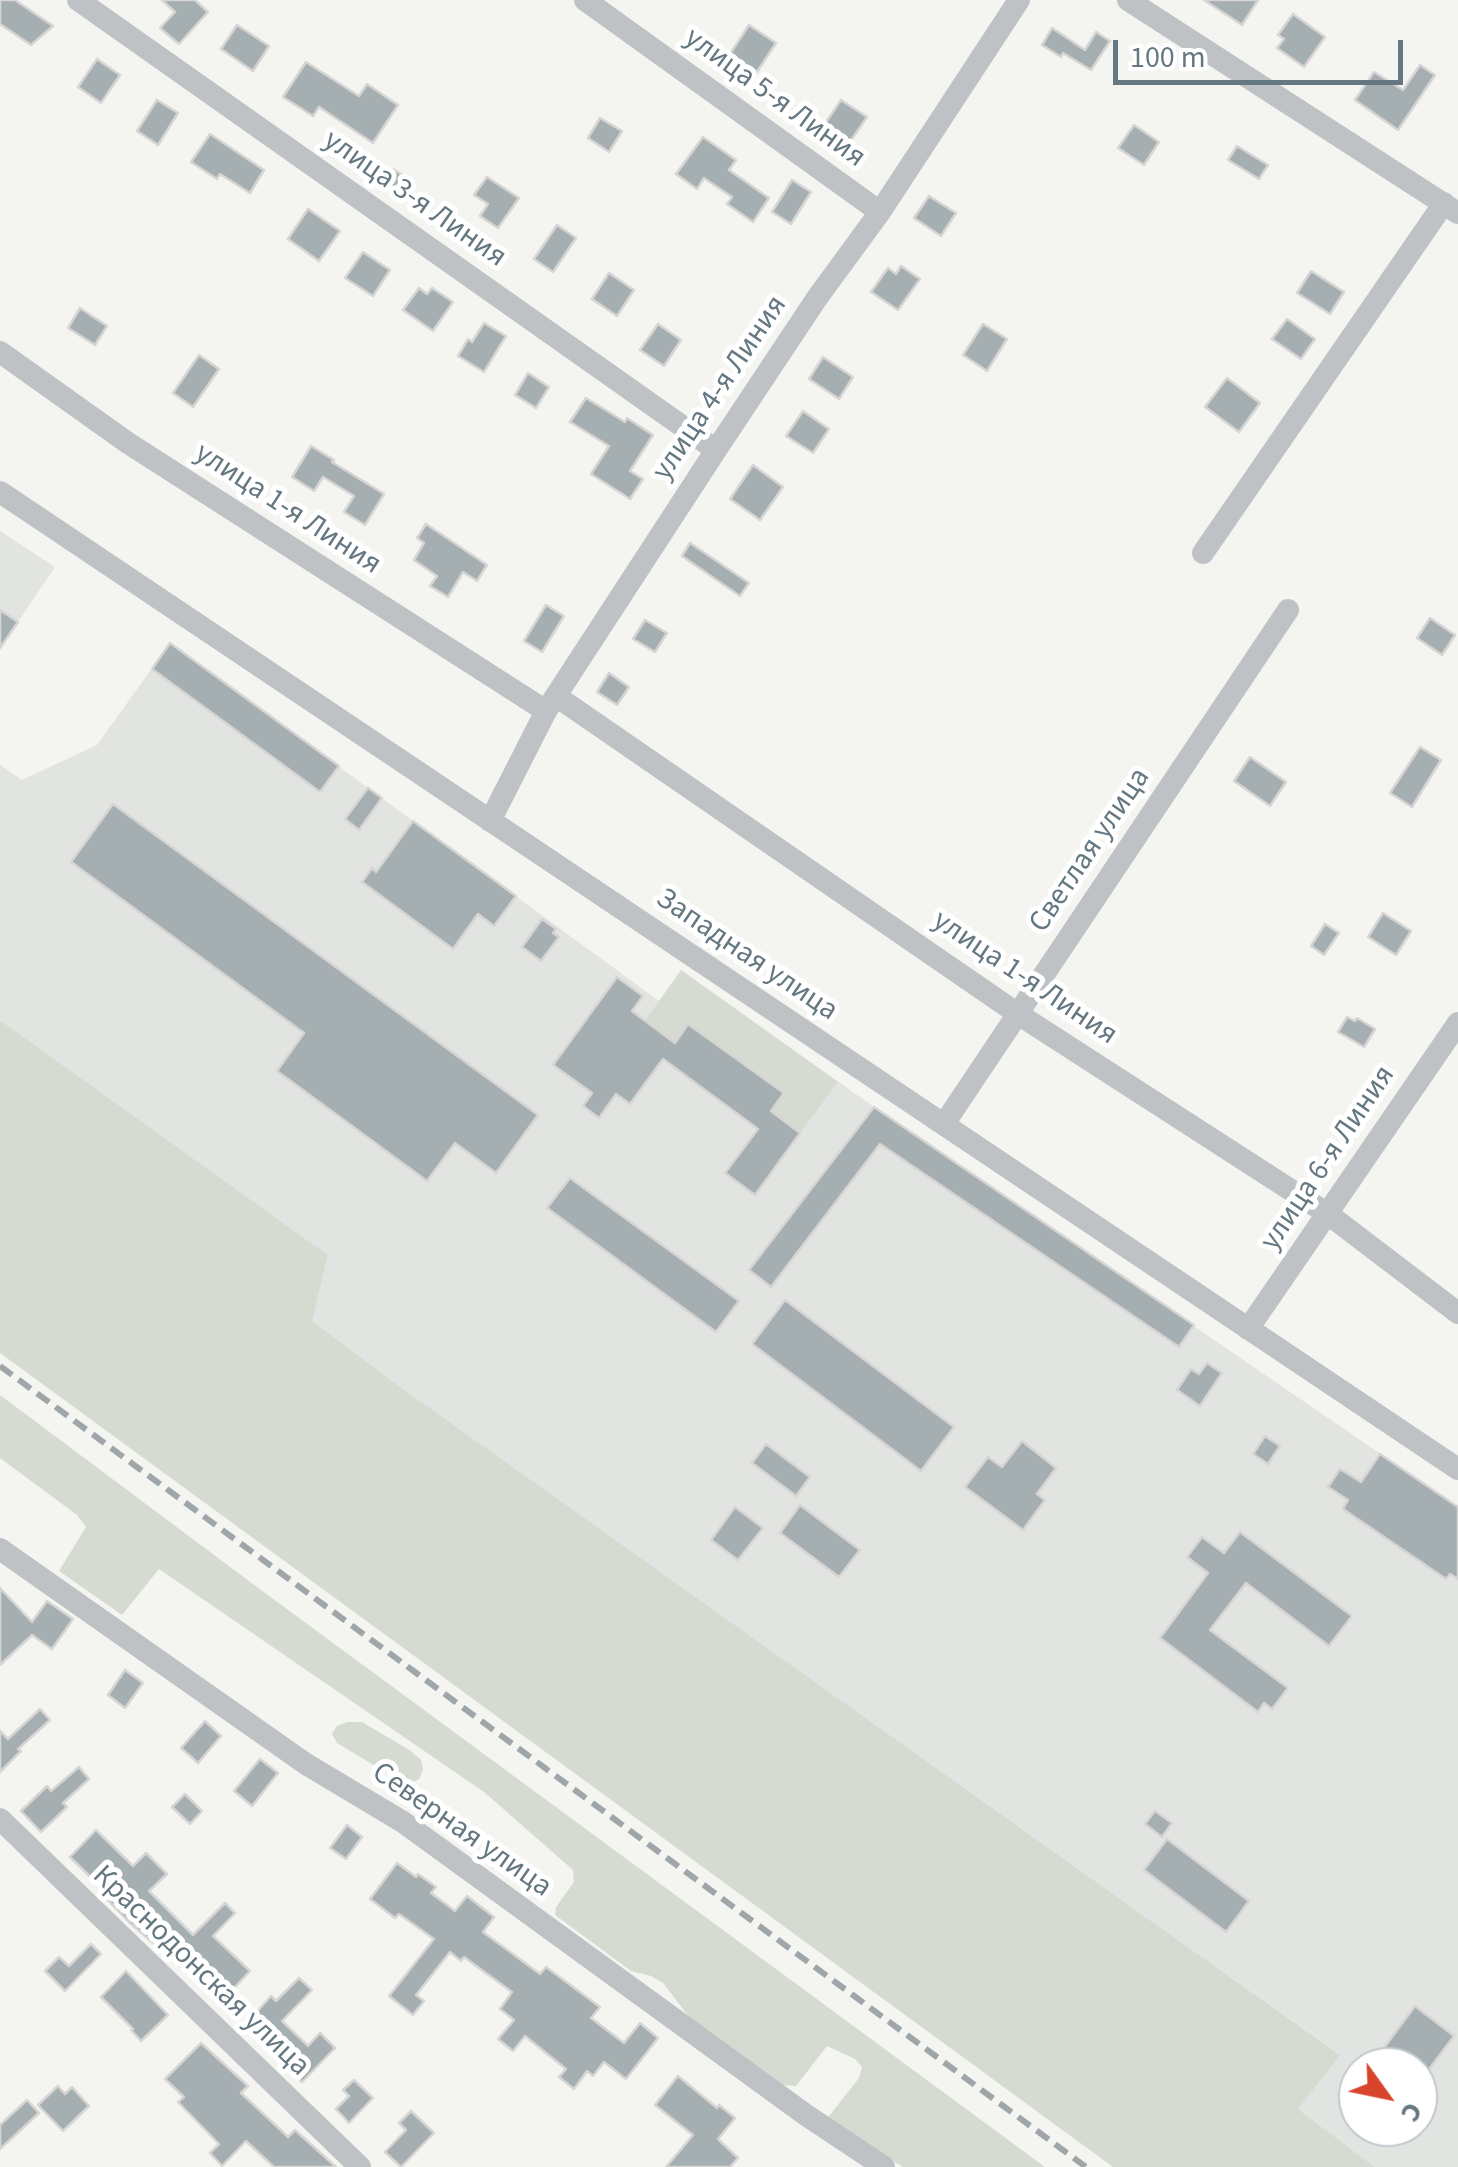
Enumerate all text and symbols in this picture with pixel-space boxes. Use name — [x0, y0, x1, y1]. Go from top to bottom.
scale bar — [1118, 20, 1408, 82]
street label: улица 5-я Линия — [676, 21, 872, 177]
text: 100 m — [1130, 36, 1206, 79]
street label: улица 3-я Линия — [316, 124, 512, 276]
street label: улица 4-я Линия — [646, 290, 796, 488]
street label: улица 1-я Линия — [187, 436, 387, 584]
street label: Светлая улица — [1023, 762, 1159, 940]
street label: Западная улица — [648, 882, 844, 1030]
street label: улица 1-я Линия — [925, 904, 1123, 1054]
street label: улица 6-я Линия — [1254, 1060, 1404, 1258]
street label: Северная улица — [364, 1756, 558, 1906]
street label: Краснодонская улица — [84, 1859, 316, 2085]
north arrow — [1338, 2047, 1438, 2147]
text: С — [1390, 2095, 1433, 2130]

